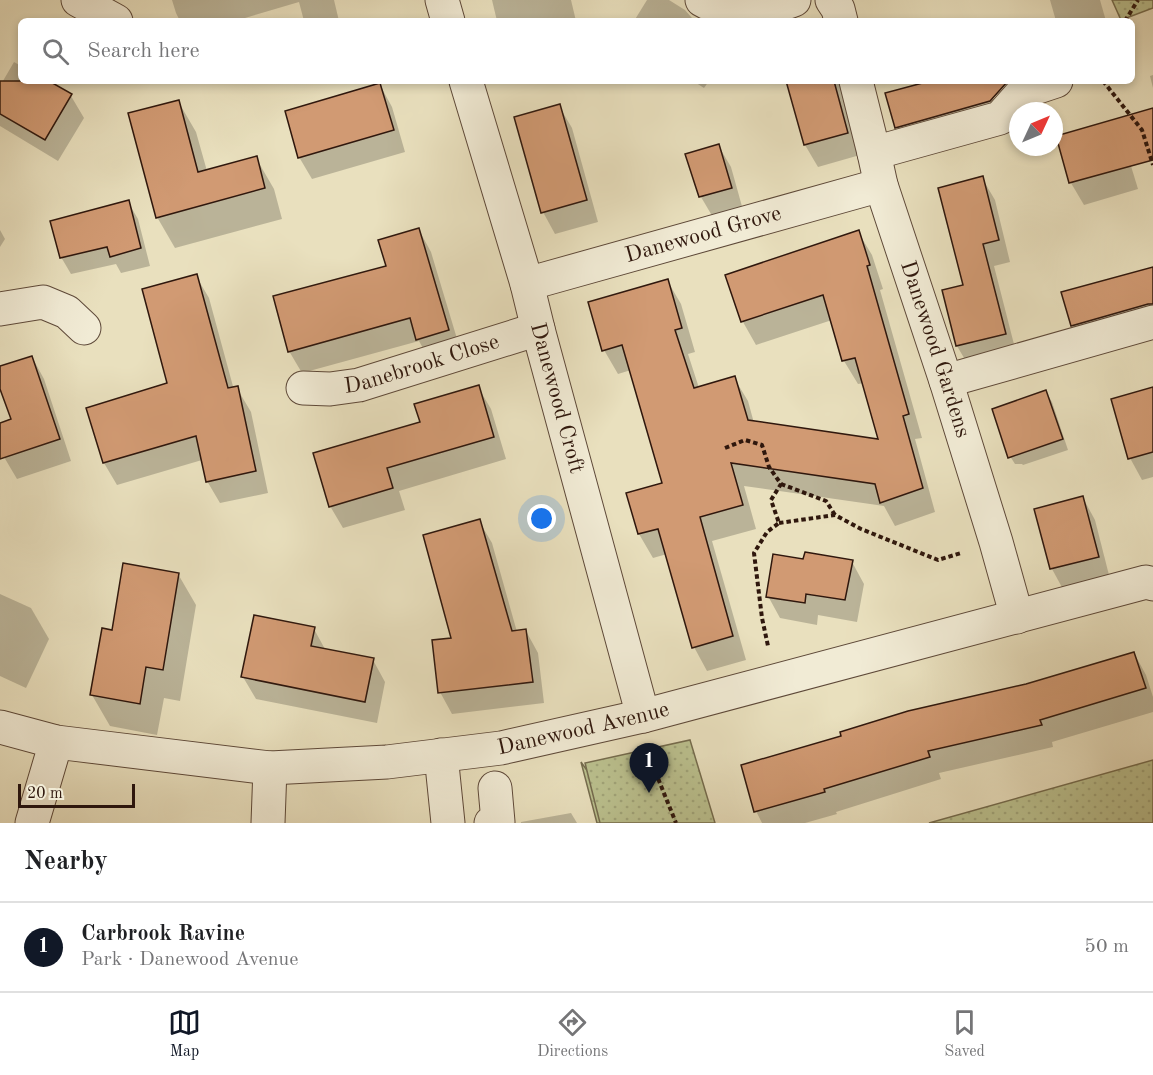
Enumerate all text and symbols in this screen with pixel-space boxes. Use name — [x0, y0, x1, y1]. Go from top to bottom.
search box — [18, 18, 1135, 84]
icon: search — [39, 35, 72, 68]
text: Search here — [87, 40, 200, 62]
north arrow — [1009, 102, 1063, 156]
street label: Danewood Grove — [623, 202, 784, 267]
street label: Danewood Gardens — [896, 258, 974, 440]
street label: Danewood Croft — [526, 320, 588, 476]
street label: Danebrook Close — [343, 331, 502, 398]
your location — [527, 504, 556, 533]
street label: Danewood Avenue — [495, 699, 672, 759]
pin: 1 — [630, 744, 668, 793]
scale bar — [18, 781, 135, 808]
text: 20 m — [27, 786, 63, 802]
text: Nearby — [24, 849, 108, 875]
text: Carbrook Ravine — [81, 923, 245, 945]
text: 1 — [38, 937, 49, 957]
text: 50 m — [1084, 937, 1129, 957]
text: Park · Danewood Avenue — [81, 950, 298, 970]
tab: Map — [168, 1006, 201, 1062]
tab: Directions — [537, 1006, 608, 1062]
tab: Saved — [944, 1006, 985, 1062]

